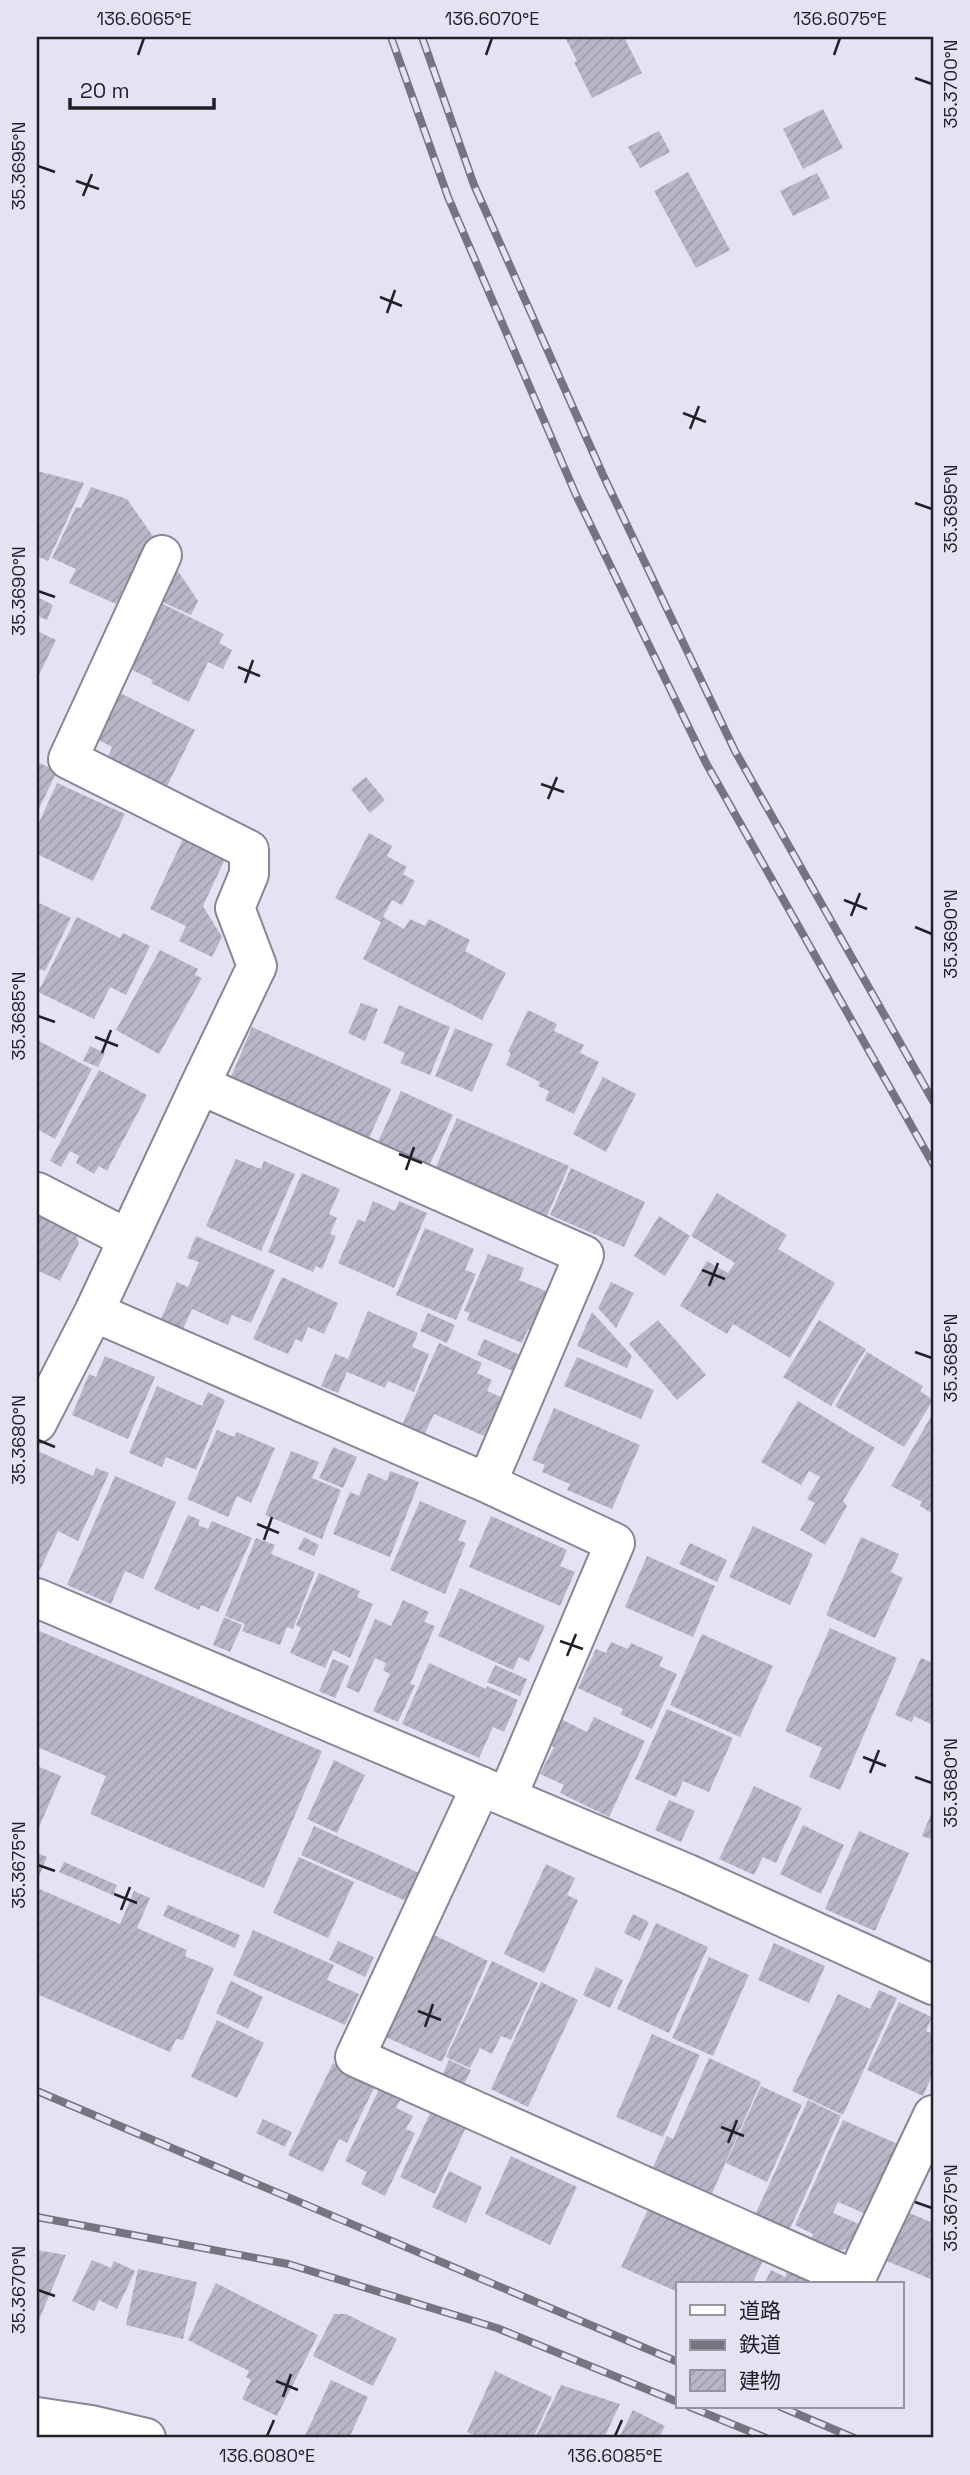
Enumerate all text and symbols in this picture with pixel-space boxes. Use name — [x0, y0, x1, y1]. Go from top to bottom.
text: 136.6065°E — [96, 7, 192, 30]
text: 136.6070°E — [445, 7, 539, 30]
text: 136.6075°E — [793, 7, 887, 30]
text: 35.3700°N — [939, 40, 962, 128]
scale bar — [70, 66, 214, 110]
text: 20 m — [80, 77, 130, 104]
text: 35.3695°N — [7, 122, 30, 210]
text: 35.3695°N — [939, 465, 962, 553]
text: 35.3690°N — [7, 546, 30, 636]
text: 35.3690°N — [939, 889, 962, 979]
text: 35.3685°N — [7, 972, 30, 1060]
text: 35.3685°N — [939, 1314, 962, 1402]
text: 35.3680°N — [7, 1395, 30, 1485]
text: 35.3680°N — [939, 1738, 962, 1828]
text: 35.3675°N — [7, 1821, 30, 1909]
text: 35.3675°N — [939, 2164, 962, 2252]
text: 35.3670°N — [7, 2246, 30, 2334]
legend — [676, 2282, 904, 2408]
text: 道路 — [739, 2297, 781, 2324]
text: 鉄道 — [739, 2331, 781, 2358]
text: 建物 — [739, 2367, 781, 2394]
text: 136.6080°E — [219, 2444, 315, 2467]
text: 136.6085°E — [567, 2444, 663, 2467]

